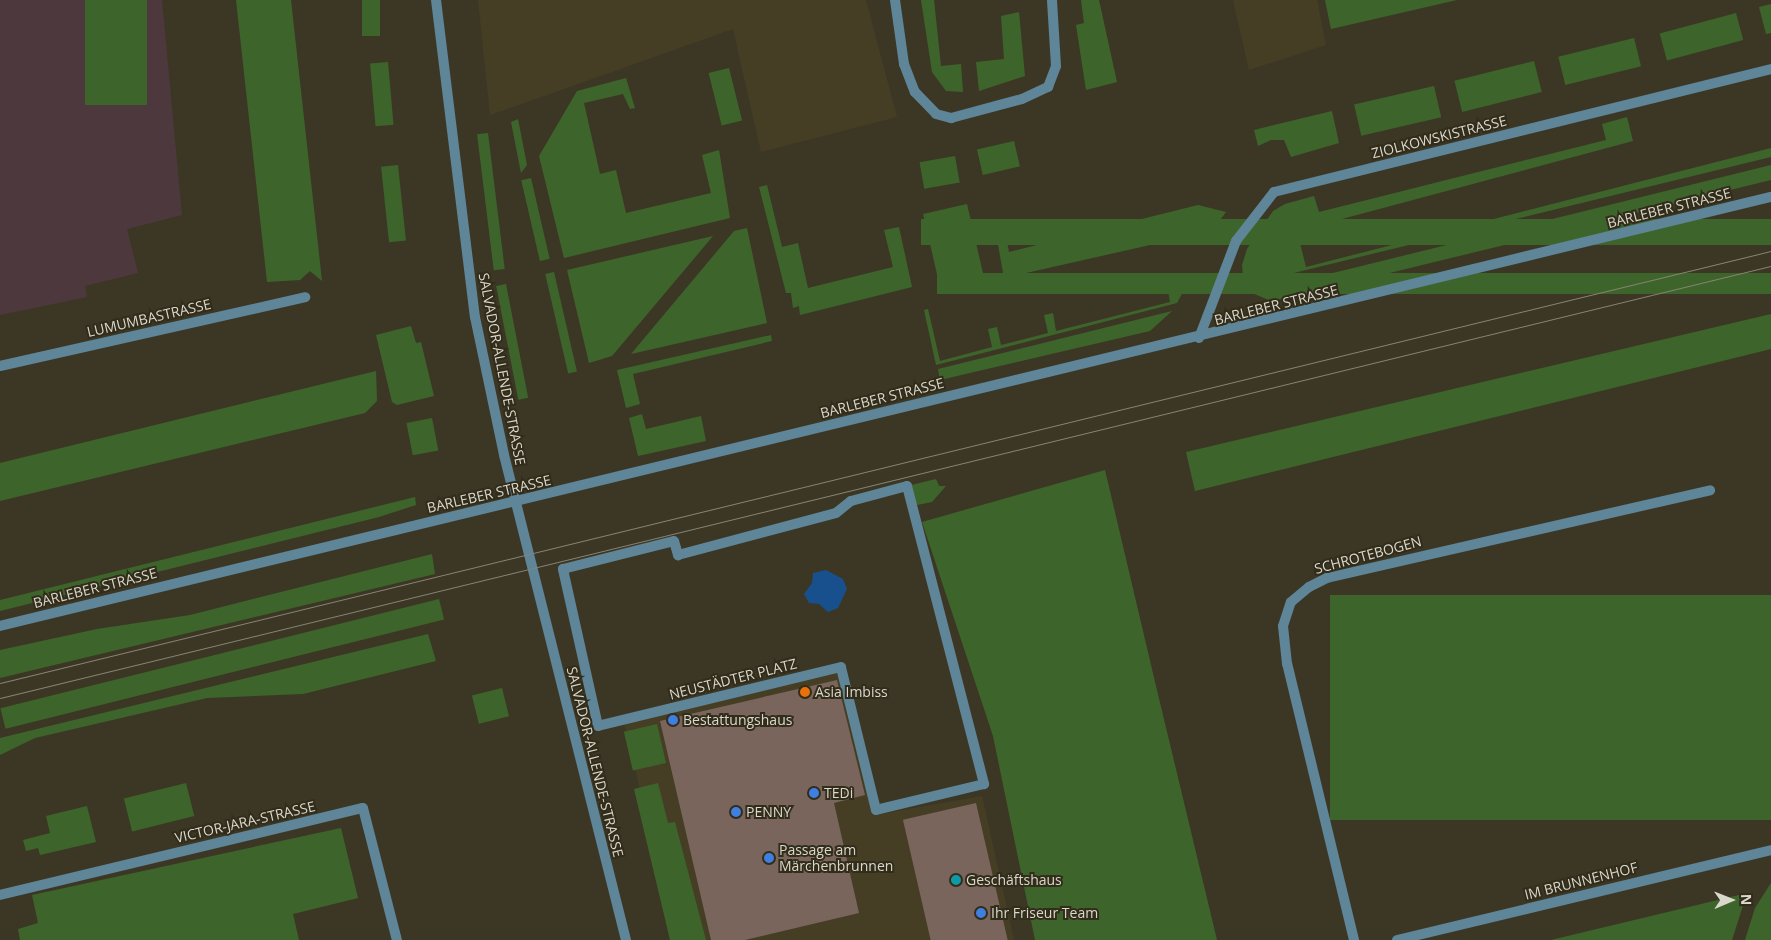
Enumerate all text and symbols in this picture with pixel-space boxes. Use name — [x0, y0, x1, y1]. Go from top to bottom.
street label: ZIOLKOWSKISTRASSE — [1370, 112, 1508, 162]
street label: BARLEBER STRASSE — [1605, 185, 1733, 231]
street label: SALVADOR-ALLENDE-STRASSE — [475, 271, 529, 467]
street label: BARLEBER STRASSE — [1212, 282, 1340, 328]
street label: LUMUMBASTRASSE — [85, 296, 213, 340]
street label: BARLEBER STRASSE — [818, 375, 946, 421]
street label: BARLEBER STRASSE — [425, 472, 553, 516]
street label: SCHROTEBOGEN — [1313, 533, 1423, 577]
street label: BARLEBER STRASSE — [31, 565, 159, 611]
street label: NEUSTÄDTER PLATZ — [667, 655, 799, 703]
street label: SALVADOR-ALLENDE-STRASSE — [563, 665, 627, 859]
place label: Asia Imbiss — [815, 684, 888, 700]
marker: Asia Imbiss — [799, 686, 811, 698]
place label: Bestattungshaus — [683, 712, 792, 728]
marker: Bestattungshaus — [667, 714, 679, 726]
place label: TEDi — [824, 785, 853, 801]
marker: TEDi — [808, 787, 820, 799]
street label: VICTOR-JARA-STRASSE — [173, 798, 317, 846]
place label: PENNY — [746, 804, 791, 820]
marker: PENNY — [730, 806, 742, 818]
place label: Passage am Märchenbrunnen — [779, 842, 893, 874]
marker: Passage am Märchenbrunnen — [763, 852, 775, 864]
street label: IM BRUNNENHOF — [1523, 859, 1639, 903]
place label: Geschäftshaus — [966, 872, 1062, 888]
marker: Geschäftshaus — [950, 874, 962, 886]
north arrow — [1706, 875, 1756, 925]
text: N — [1737, 894, 1756, 906]
place label: Ihr Friseur Team — [991, 905, 1098, 921]
marker: Ihr Friseur Team — [975, 907, 987, 919]

